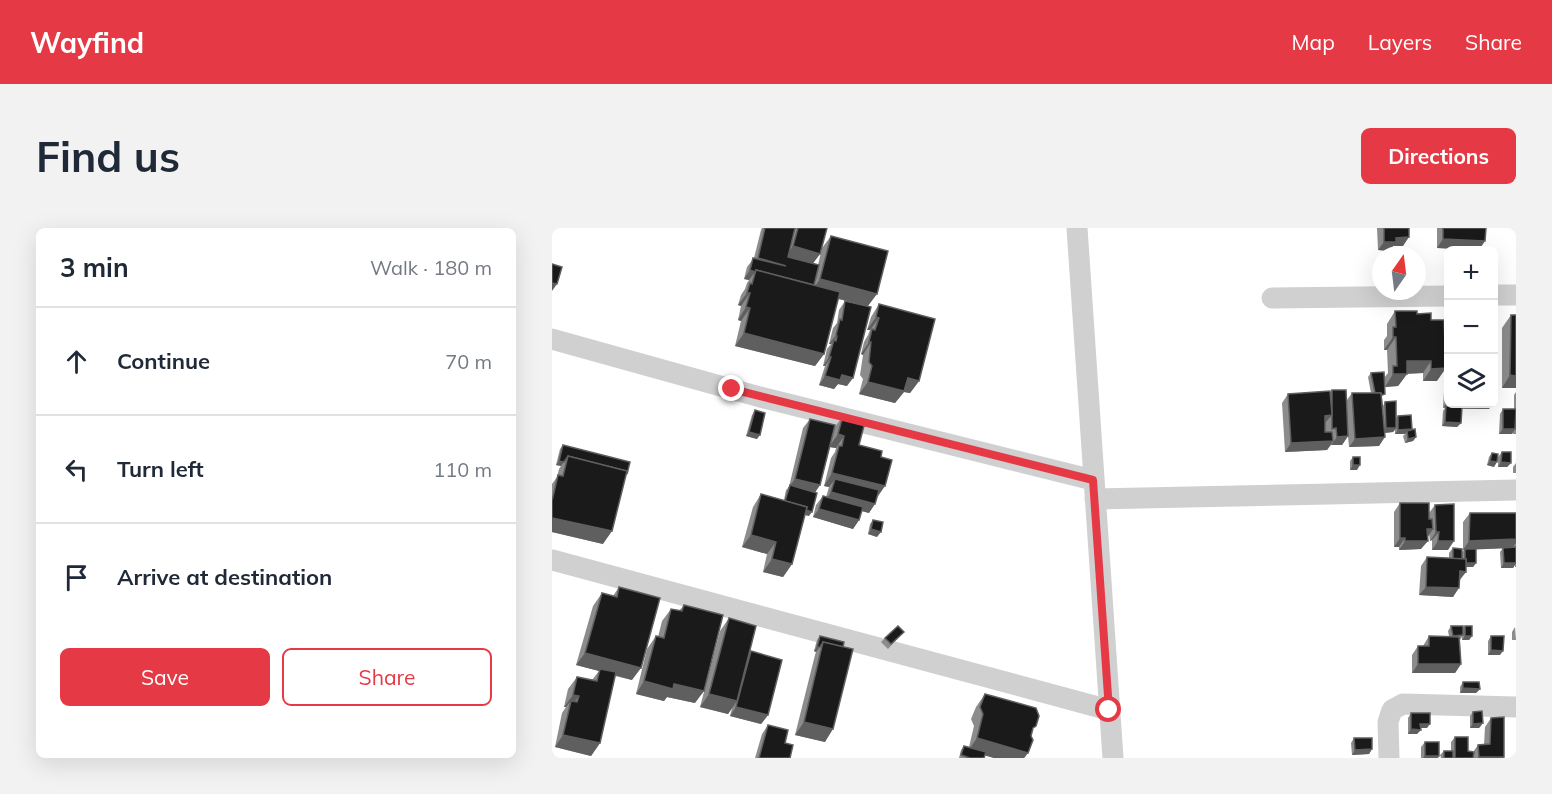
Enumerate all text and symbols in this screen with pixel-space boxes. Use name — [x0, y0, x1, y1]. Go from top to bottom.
text: Wayfind — [30, 25, 144, 60]
text: Map — [1292, 29, 1335, 55]
text: Layers — [1368, 29, 1432, 55]
text: Share — [1465, 29, 1522, 55]
button: Directions — [1361, 128, 1516, 184]
text: Find us — [36, 130, 180, 183]
north arrow — [1372, 246, 1426, 300]
map controls — [1444, 246, 1498, 408]
button: + — [1444, 246, 1498, 300]
text: 3 min — [60, 251, 129, 284]
text: Walk · 180 m — [370, 255, 492, 280]
button: − — [1444, 300, 1498, 354]
icon: ahead — [60, 345, 93, 378]
text: Continue — [117, 347, 210, 375]
text: 70 m — [445, 349, 492, 374]
button: layers — [1444, 354, 1498, 408]
route end — [718, 375, 744, 401]
icon: left — [60, 453, 93, 486]
text: Turn left — [117, 455, 204, 483]
text: 110 m — [433, 457, 492, 482]
icon: arrive — [60, 561, 93, 594]
text: Arrive at destination — [117, 563, 332, 591]
button: Save — [60, 648, 270, 706]
button: Share — [282, 648, 492, 706]
route start — [1095, 696, 1121, 722]

